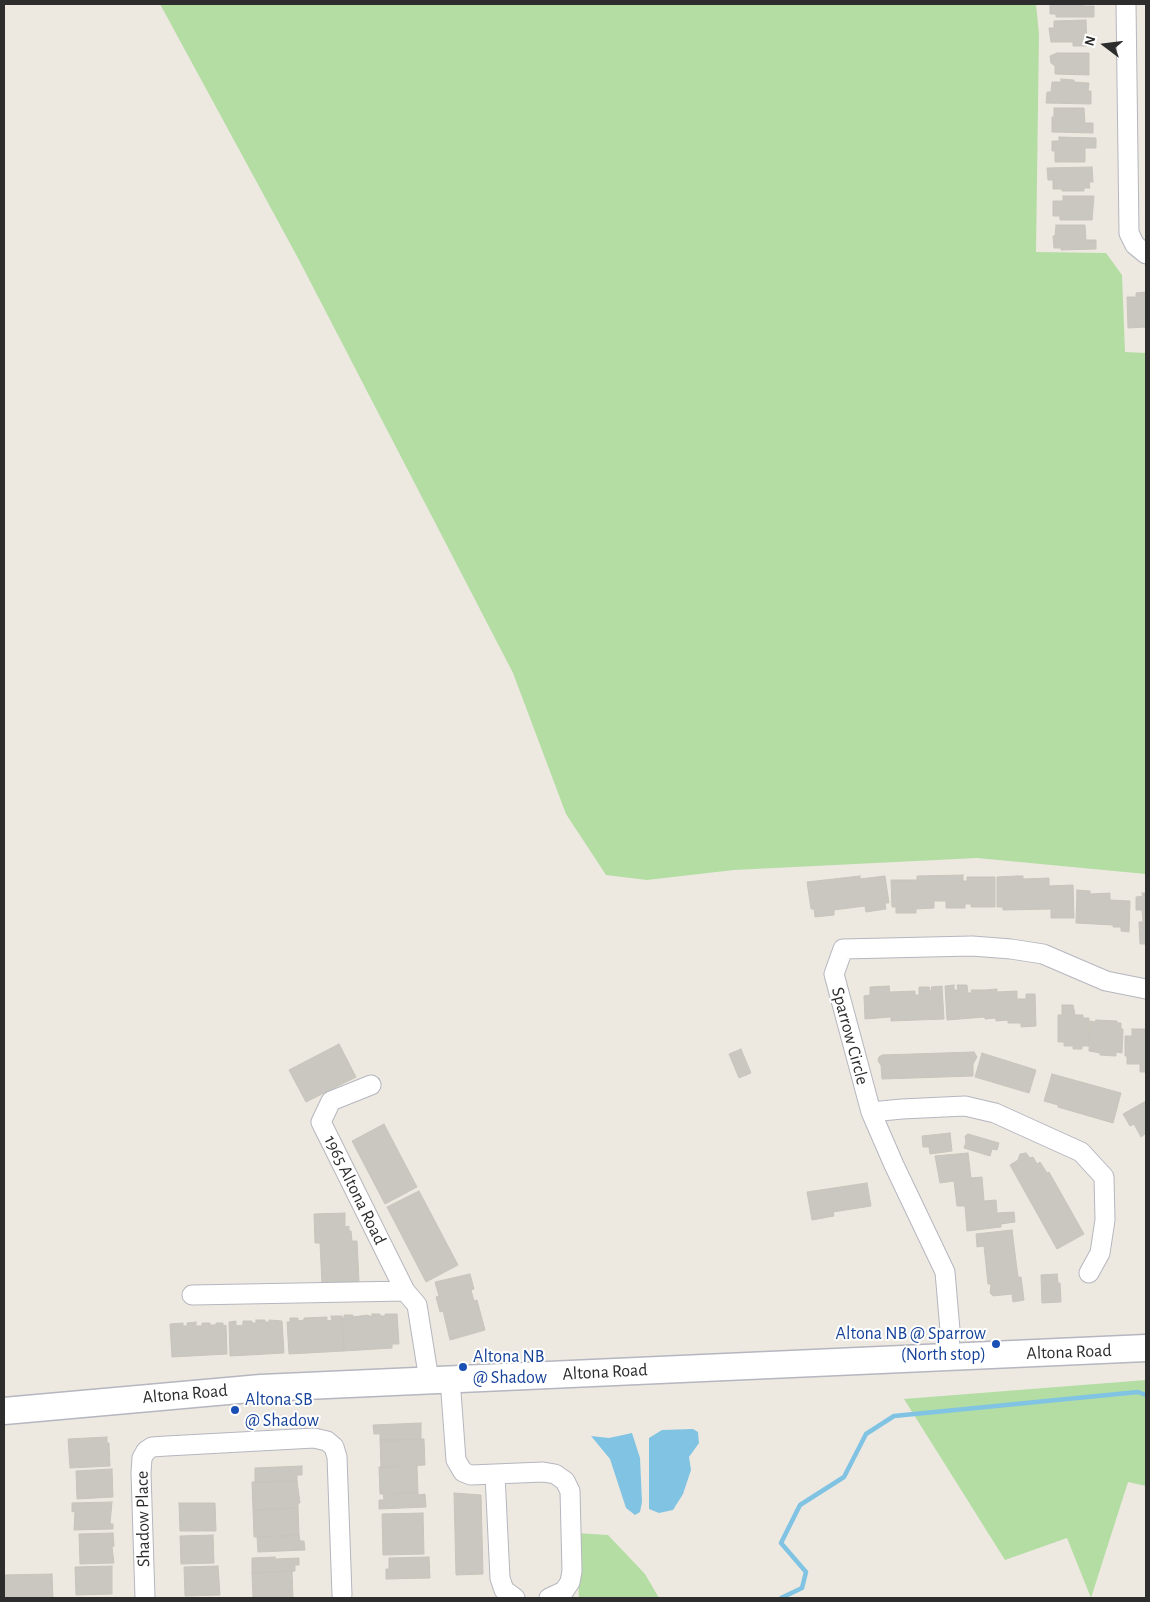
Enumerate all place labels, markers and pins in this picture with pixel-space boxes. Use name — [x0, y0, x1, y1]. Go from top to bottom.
place label: Altona NB @ Sparrow (North stop) — [836, 1323, 986, 1366]
marker: Altona NB @ Sparrow (North stop) — [990, 1338, 1002, 1350]
place label: Altona NB @ Shadow — [473, 1346, 547, 1388]
marker: Altona NB @ Shadow — [457, 1361, 469, 1373]
place label: Altona SB @ Shadow — [245, 1389, 319, 1432]
marker: Altona SB @ Shadow — [229, 1404, 241, 1416]

